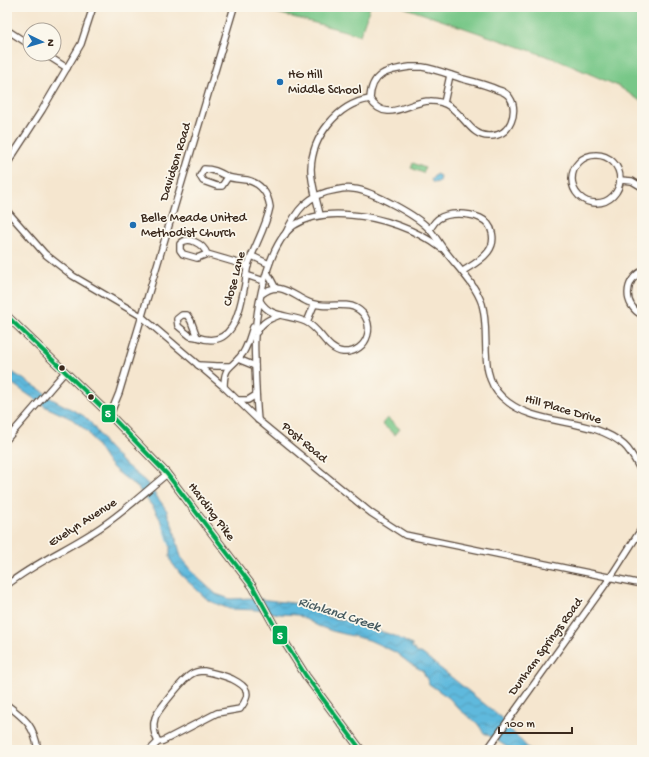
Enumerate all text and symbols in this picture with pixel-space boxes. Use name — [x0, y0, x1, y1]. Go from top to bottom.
north arrow — [22, 22, 62, 62]
text: N — [44, 39, 56, 47]
place label: HG Hill Middle School — [288, 68, 362, 98]
marker: HG Hill Middle School — [275, 77, 285, 87]
street label: Davidson Road — [157, 120, 195, 204]
place label: Belle Meade United Methodist Church — [140, 211, 248, 241]
marker: Belle Meade United Methodist Church — [128, 220, 138, 230]
street label: Close Lane — [220, 250, 250, 308]
unlabelled marker — [57, 363, 67, 373]
unlabelled marker — [86, 392, 96, 402]
street label: Hill Place Drive — [523, 392, 603, 428]
line badge: 5 — [101, 404, 116, 423]
text: 5 — [105, 409, 111, 421]
street label: Post Road — [277, 419, 331, 467]
street label: Harding Pike — [184, 480, 238, 544]
street label: Evelyn Avenue — [46, 495, 120, 551]
water label: Richland Creek — [296, 594, 384, 637]
street label: Dunham Springs Road — [505, 594, 587, 700]
line badge: 5 — [272, 625, 288, 645]
text: 5 — [277, 631, 283, 643]
scale bar — [499, 709, 572, 735]
text: 100 m — [504, 718, 535, 732]

